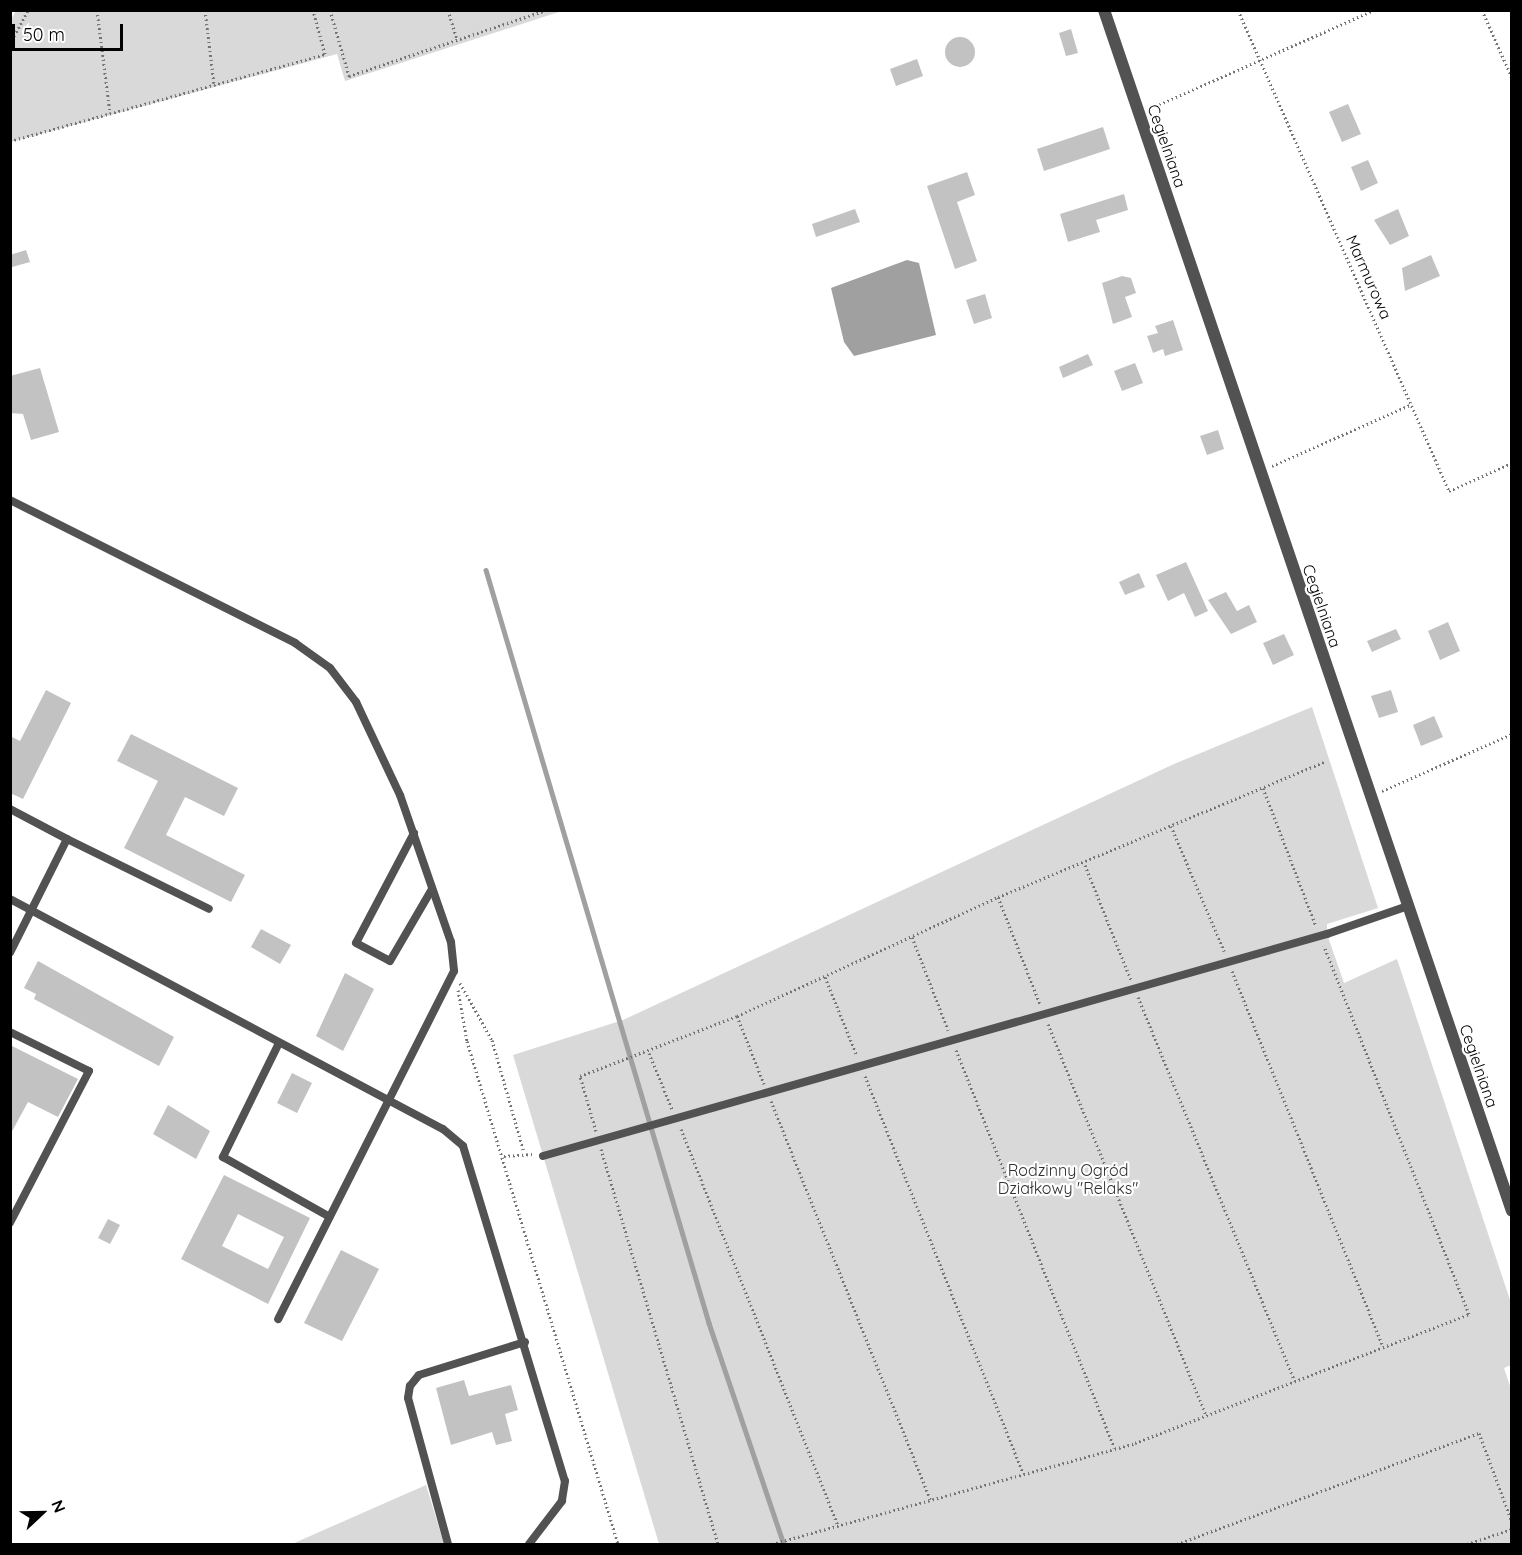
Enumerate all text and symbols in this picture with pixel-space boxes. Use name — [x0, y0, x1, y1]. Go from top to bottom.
scale bar — [15, 12, 126, 50]
text: 50 m — [23, 23, 65, 46]
street label: Cegielniana — [1144, 102, 1190, 190]
street label: Marmurowa — [1342, 232, 1396, 322]
street label: Cegielniana — [1299, 562, 1345, 650]
street label: Cegielniana — [1456, 1022, 1502, 1110]
park label: Rodzinny Ogród Działkowy "Relaks" — [998, 1160, 1138, 1198]
north arrow — [12, 1483, 72, 1543]
text: N — [47, 1497, 70, 1515]

